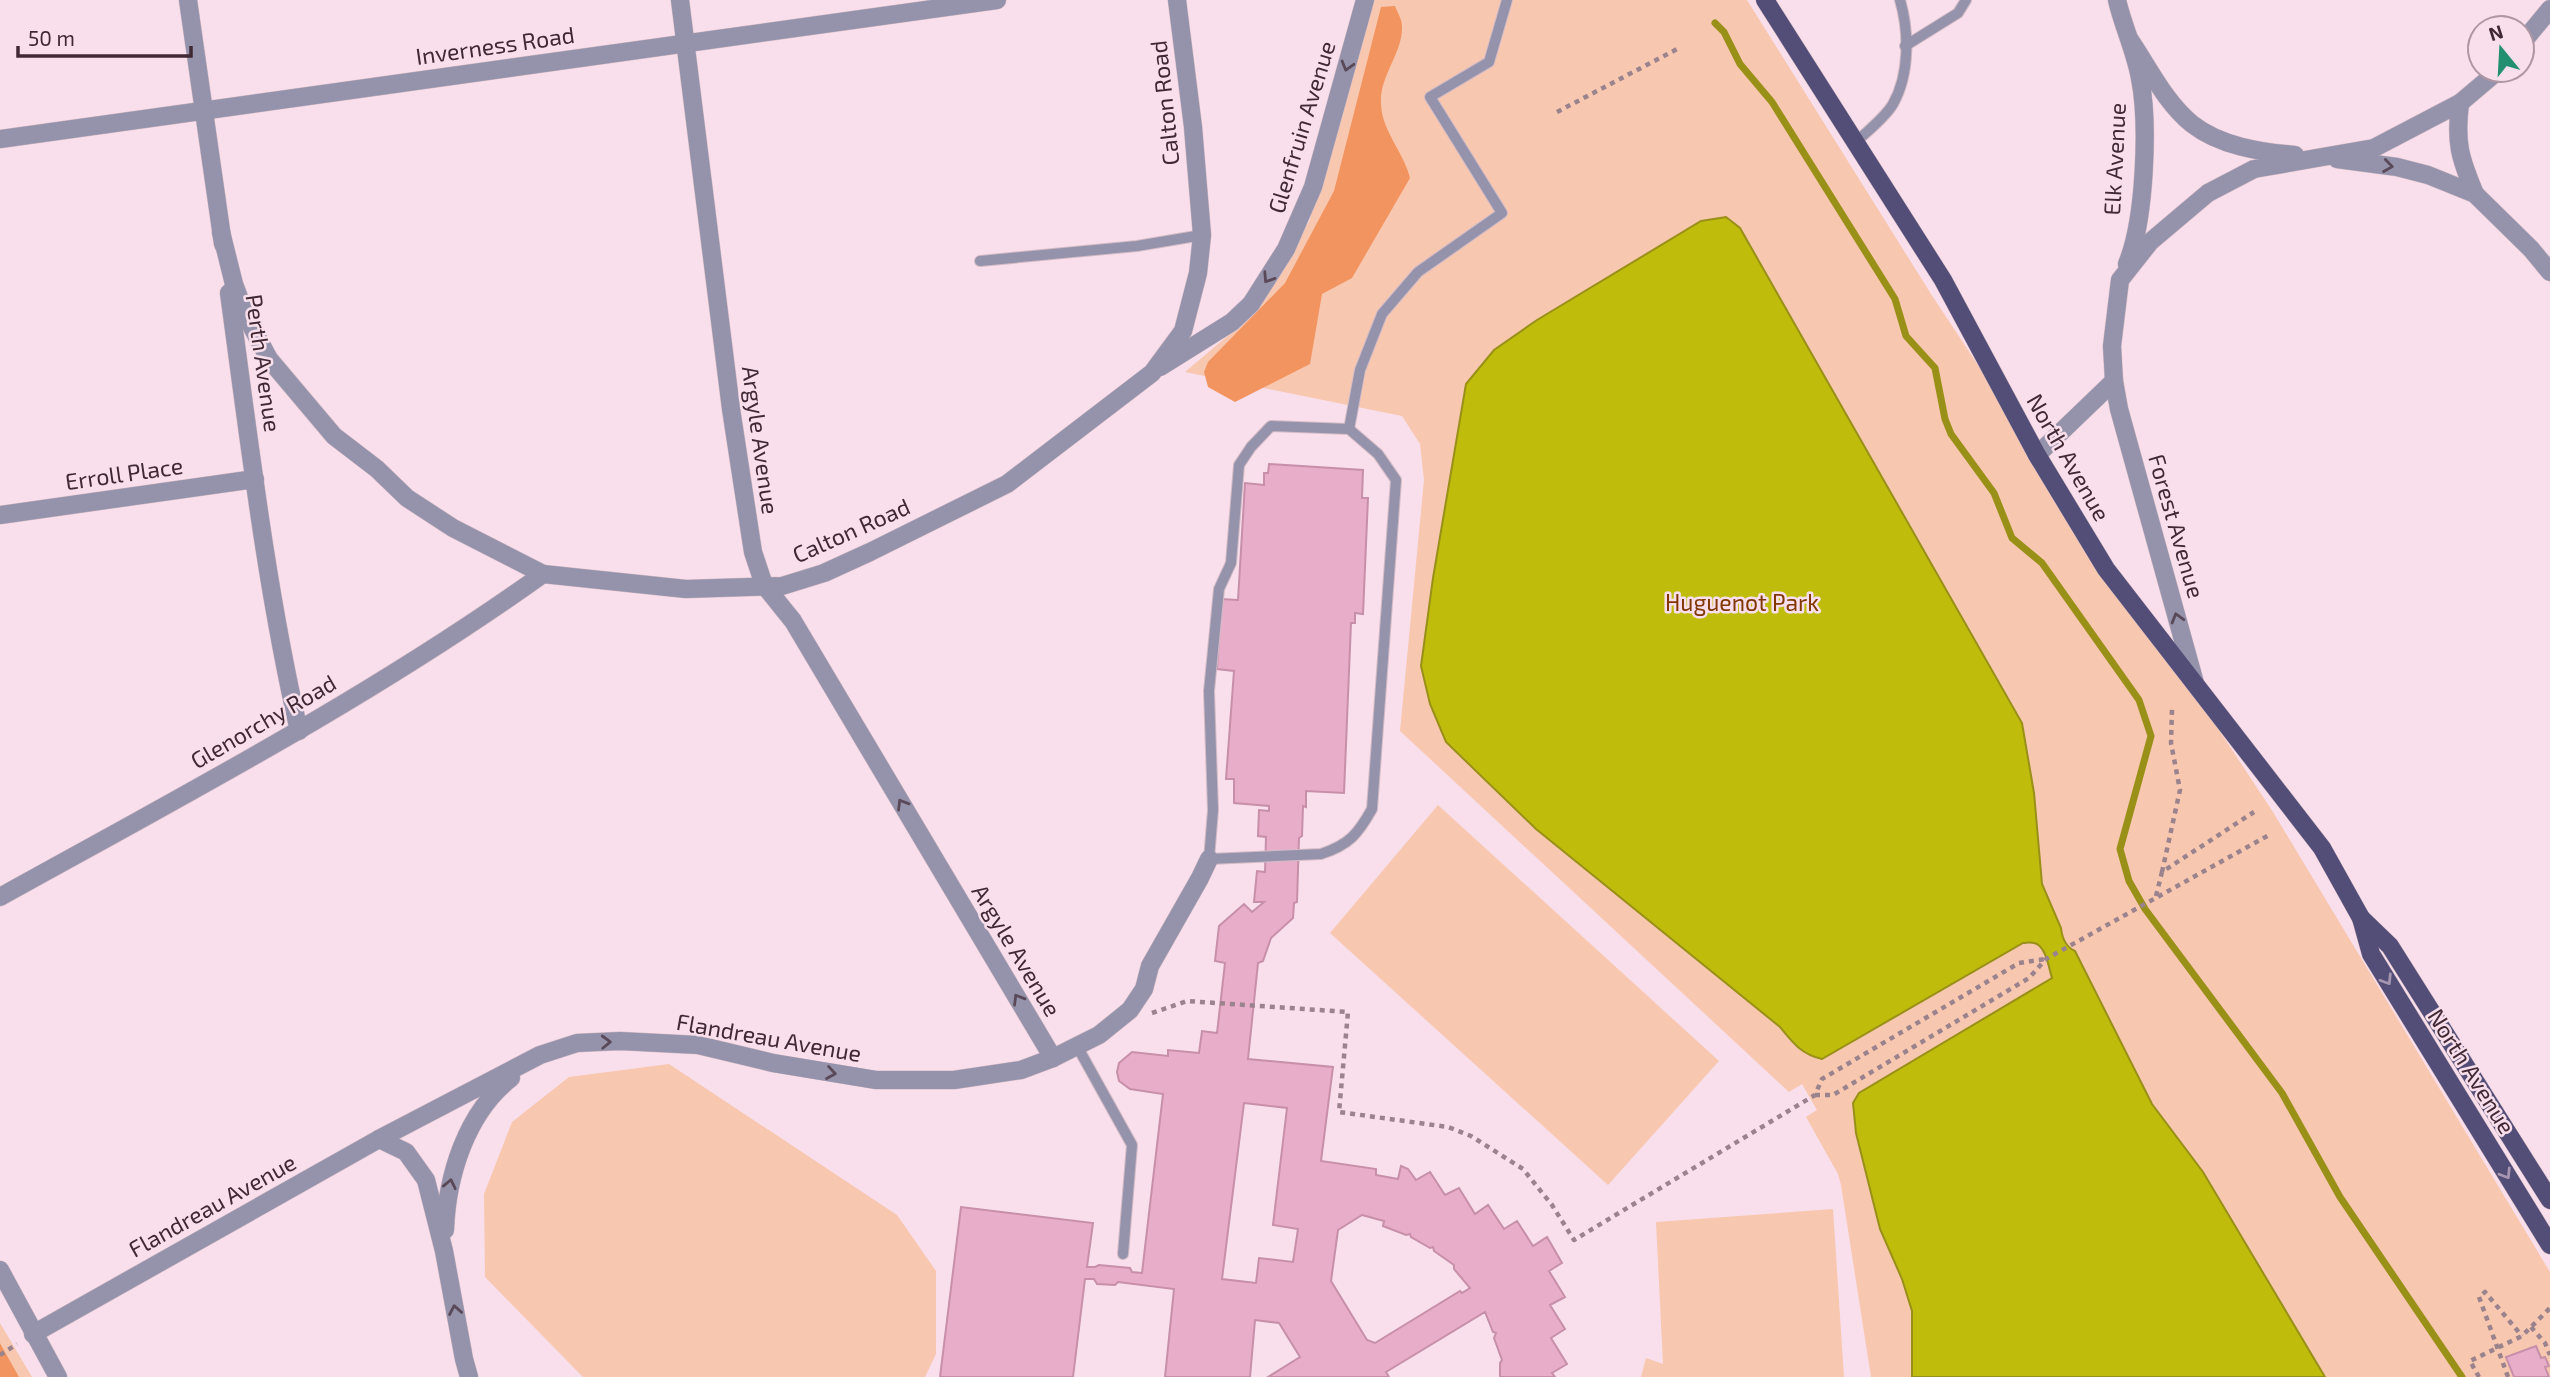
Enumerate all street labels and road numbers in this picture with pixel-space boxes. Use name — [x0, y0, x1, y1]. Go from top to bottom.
street label: Inverness Road — [414, 20, 576, 70]
street label: Glenfruin Avenue — [1261, 37, 1341, 217]
street label: Calton Road — [1144, 39, 1184, 167]
street label: Elk Avenue — [2097, 102, 2131, 216]
street label: Perth Avenue — [240, 292, 288, 434]
street label: Argyle Avenue — [737, 364, 785, 516]
street label: North Avenue — [2021, 388, 2117, 526]
street label: Erroll Place — [63, 451, 185, 495]
street label: Forest Avenue — [2143, 451, 2211, 601]
street label: Calton Road — [788, 492, 914, 568]
street label: Glenorchy Road — [185, 668, 341, 774]
street label: Argyle Avenue — [967, 879, 1067, 1021]
street label: North Avenue — [2422, 1003, 2522, 1139]
street label: Flandreau Avenue — [674, 1007, 864, 1067]
street label: Flandreau Avenue — [123, 1147, 301, 1263]

